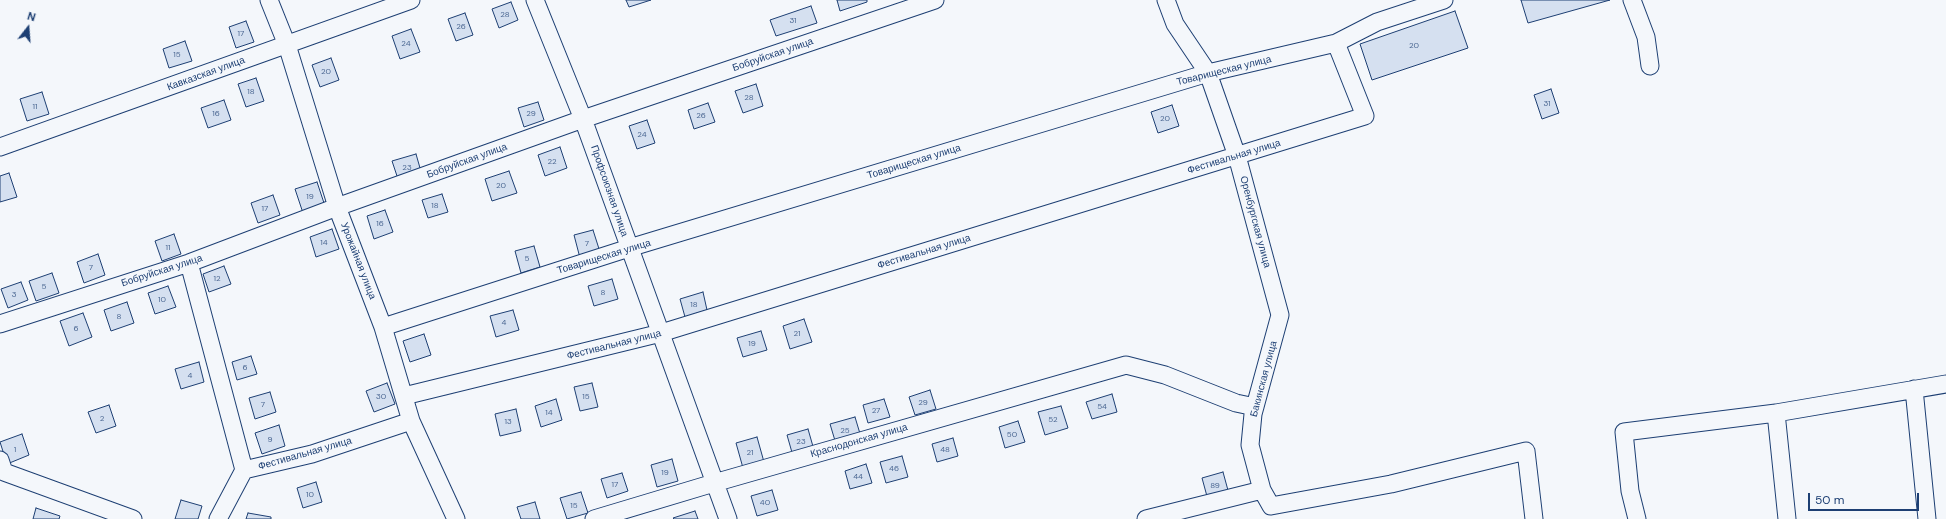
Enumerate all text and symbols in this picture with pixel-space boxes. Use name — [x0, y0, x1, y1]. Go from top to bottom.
north arrow — [8, 8, 48, 48]
text: N — [26, 9, 37, 24]
house number: 28 — [500, 10, 510, 20]
house number: 31 — [789, 16, 797, 26]
house number: 26 — [456, 22, 466, 32]
house number: 17 — [238, 29, 244, 39]
street label: Бобруйская улица — [731, 36, 815, 74]
house number: 24 — [401, 39, 411, 49]
house number: 20 — [1409, 41, 1419, 51]
house number: 15 — [173, 50, 181, 60]
street label: Товарищеская улица — [1175, 53, 1273, 89]
street label: Кавказская улица — [165, 54, 247, 94]
house number: 20 — [321, 67, 331, 77]
house number: 18 — [247, 87, 255, 97]
house number: 28 — [744, 93, 754, 103]
house number: 31 — [1543, 99, 1551, 109]
house number: 11 — [33, 102, 37, 112]
house number: 16 — [212, 109, 220, 119]
house number: 29 — [526, 109, 536, 119]
house number: 26 — [696, 111, 706, 121]
house number: 20 — [1160, 114, 1170, 124]
house number: 24 — [637, 130, 647, 140]
street label: Фестивальная улица — [1186, 137, 1282, 177]
street label: Бобруйская улица — [425, 141, 509, 181]
street label: Товарищеская улица — [866, 142, 962, 182]
street label: Профсоюзная улица — [588, 144, 630, 238]
house number: 22 — [547, 157, 557, 167]
house number: 23 — [402, 163, 412, 173]
street label: Оренбургская улица — [1237, 175, 1273, 269]
house number: 20 — [496, 181, 506, 191]
house number: 19 — [306, 192, 314, 202]
house number: 18 — [431, 201, 439, 211]
house number: 17 — [262, 204, 268, 214]
house number: 16 — [376, 219, 384, 229]
street label: Урожайная улица — [338, 221, 378, 301]
street label: Фестивальная улица — [876, 232, 972, 272]
street label: Товарищеская улица — [556, 237, 652, 277]
house number: 14 — [320, 238, 328, 248]
house number: 7 — [585, 239, 589, 249]
house number: 11 — [166, 243, 170, 253]
street label: Бобруйская улица — [120, 252, 204, 290]
house number: 5 — [525, 254, 529, 264]
house number: 7 — [89, 263, 93, 273]
house number: 12 — [213, 274, 221, 284]
house number: 5 — [42, 282, 46, 292]
house number: 8 — [601, 288, 605, 298]
house number: 3 — [12, 290, 16, 300]
house number: 10 — [158, 295, 166, 305]
house number: 18 — [690, 300, 698, 310]
house number: 8 — [117, 312, 121, 322]
house number: 4 — [502, 318, 506, 328]
house number: 6 — [73, 324, 79, 334]
street label: Фестивальная улица — [566, 327, 662, 363]
house number: 21 — [793, 329, 801, 339]
house number: 19 — [748, 339, 756, 349]
street label: Бакинская улица — [1248, 340, 1280, 418]
house number: 6 — [242, 363, 248, 373]
house number: 4 — [188, 371, 192, 381]
house number: 30 — [376, 392, 386, 402]
house number: 15 — [582, 392, 590, 402]
house number: 29 — [918, 398, 928, 408]
house number: 7 — [261, 400, 265, 410]
house number: 54 — [1097, 402, 1107, 412]
house number: 27 — [872, 406, 880, 416]
house number: 14 — [545, 408, 553, 418]
house number: 2 — [100, 414, 104, 424]
house number: 52 — [1048, 415, 1058, 425]
house number: 13 — [504, 417, 512, 427]
street label: Краснодонская улица — [809, 421, 909, 461]
house number: 25 — [840, 426, 850, 436]
house number: 50 — [1007, 430, 1017, 440]
street label: Фестивальная улица — [257, 435, 353, 473]
house number: 9 — [267, 435, 273, 445]
house number: 23 — [796, 437, 806, 447]
house number: 1 — [14, 445, 16, 455]
house number: 48 — [940, 445, 950, 455]
house number: 21 — [746, 448, 754, 458]
house number: 46 — [889, 464, 899, 474]
house number: 19 — [661, 468, 669, 478]
house number: 44 — [853, 472, 863, 482]
house number: 17 — [612, 480, 618, 490]
house number: 89 — [1210, 481, 1220, 491]
scale bar — [1810, 485, 1921, 511]
house number: 10 — [306, 490, 314, 500]
text: 50 m — [1815, 492, 1844, 508]
house number: 40 — [760, 498, 770, 508]
house number: 15 — [570, 501, 578, 511]

